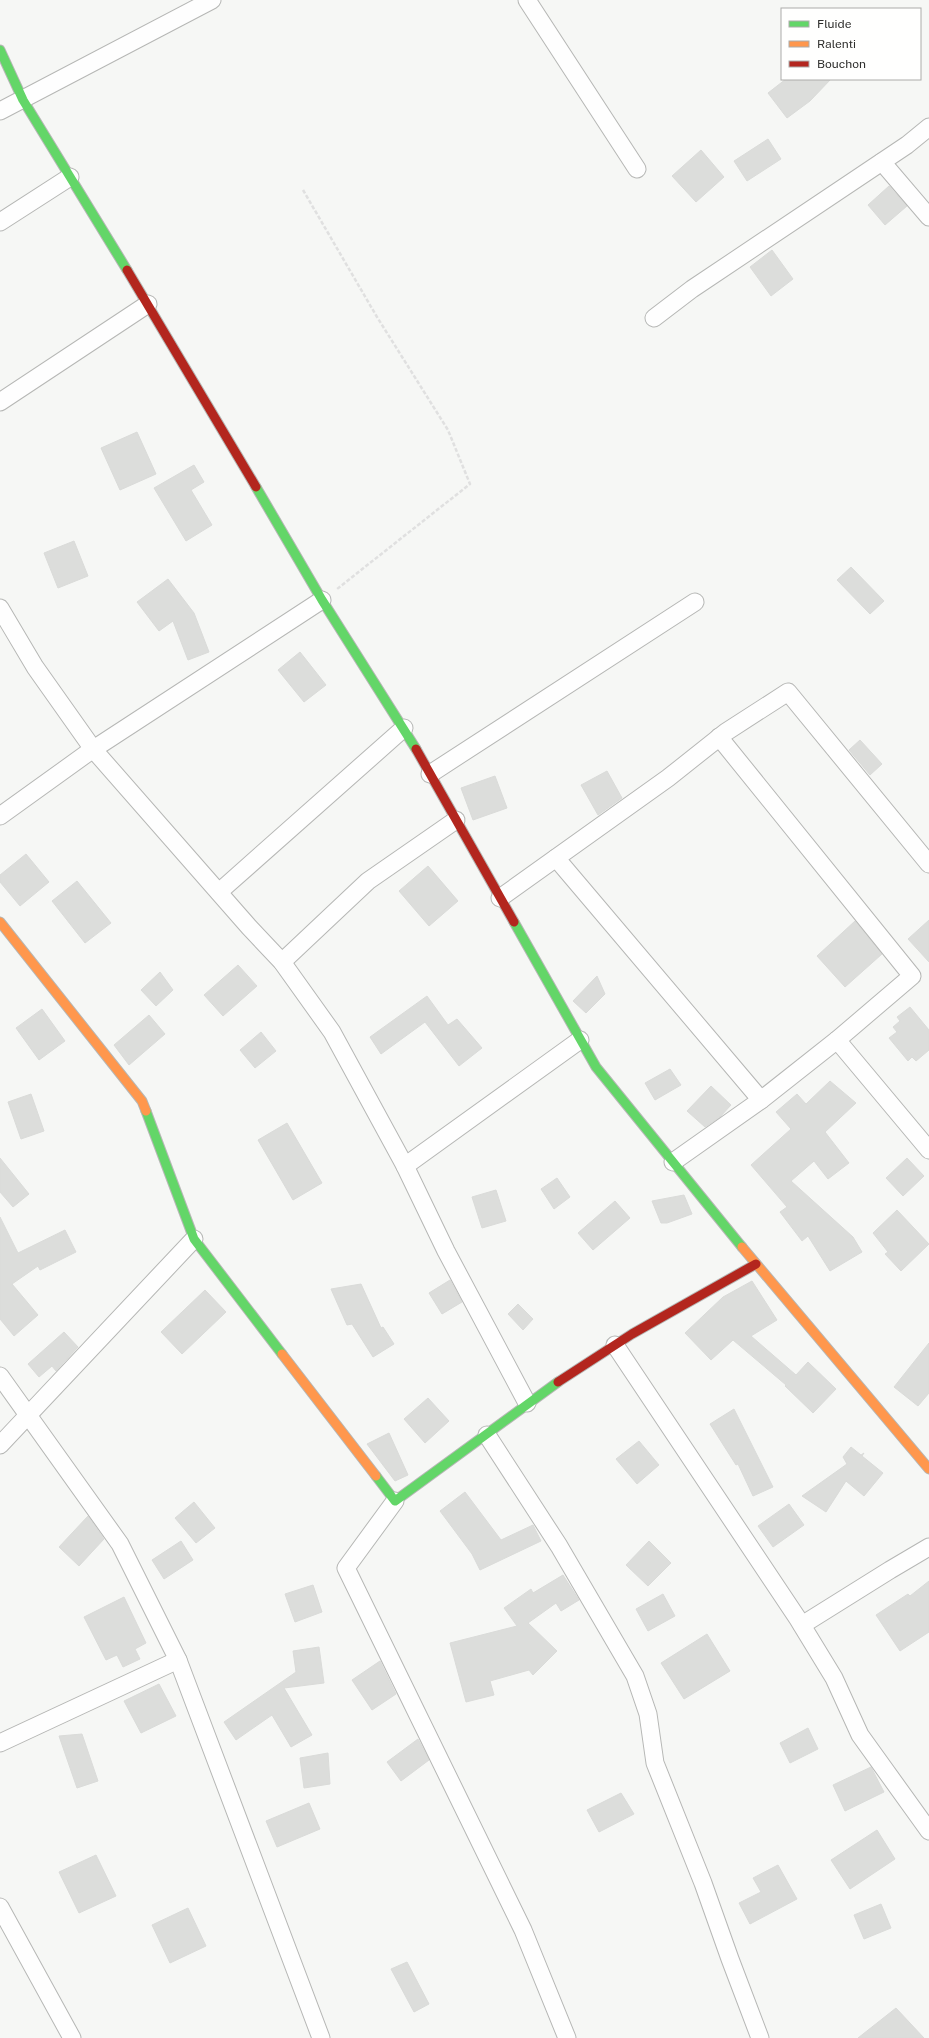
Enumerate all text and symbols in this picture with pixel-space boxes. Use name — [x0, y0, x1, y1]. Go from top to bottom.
legend — [781, 8, 921, 80]
text: Fluide — [817, 17, 852, 31]
text: Ralenti — [817, 37, 856, 51]
text: Bouchon — [817, 57, 866, 71]

